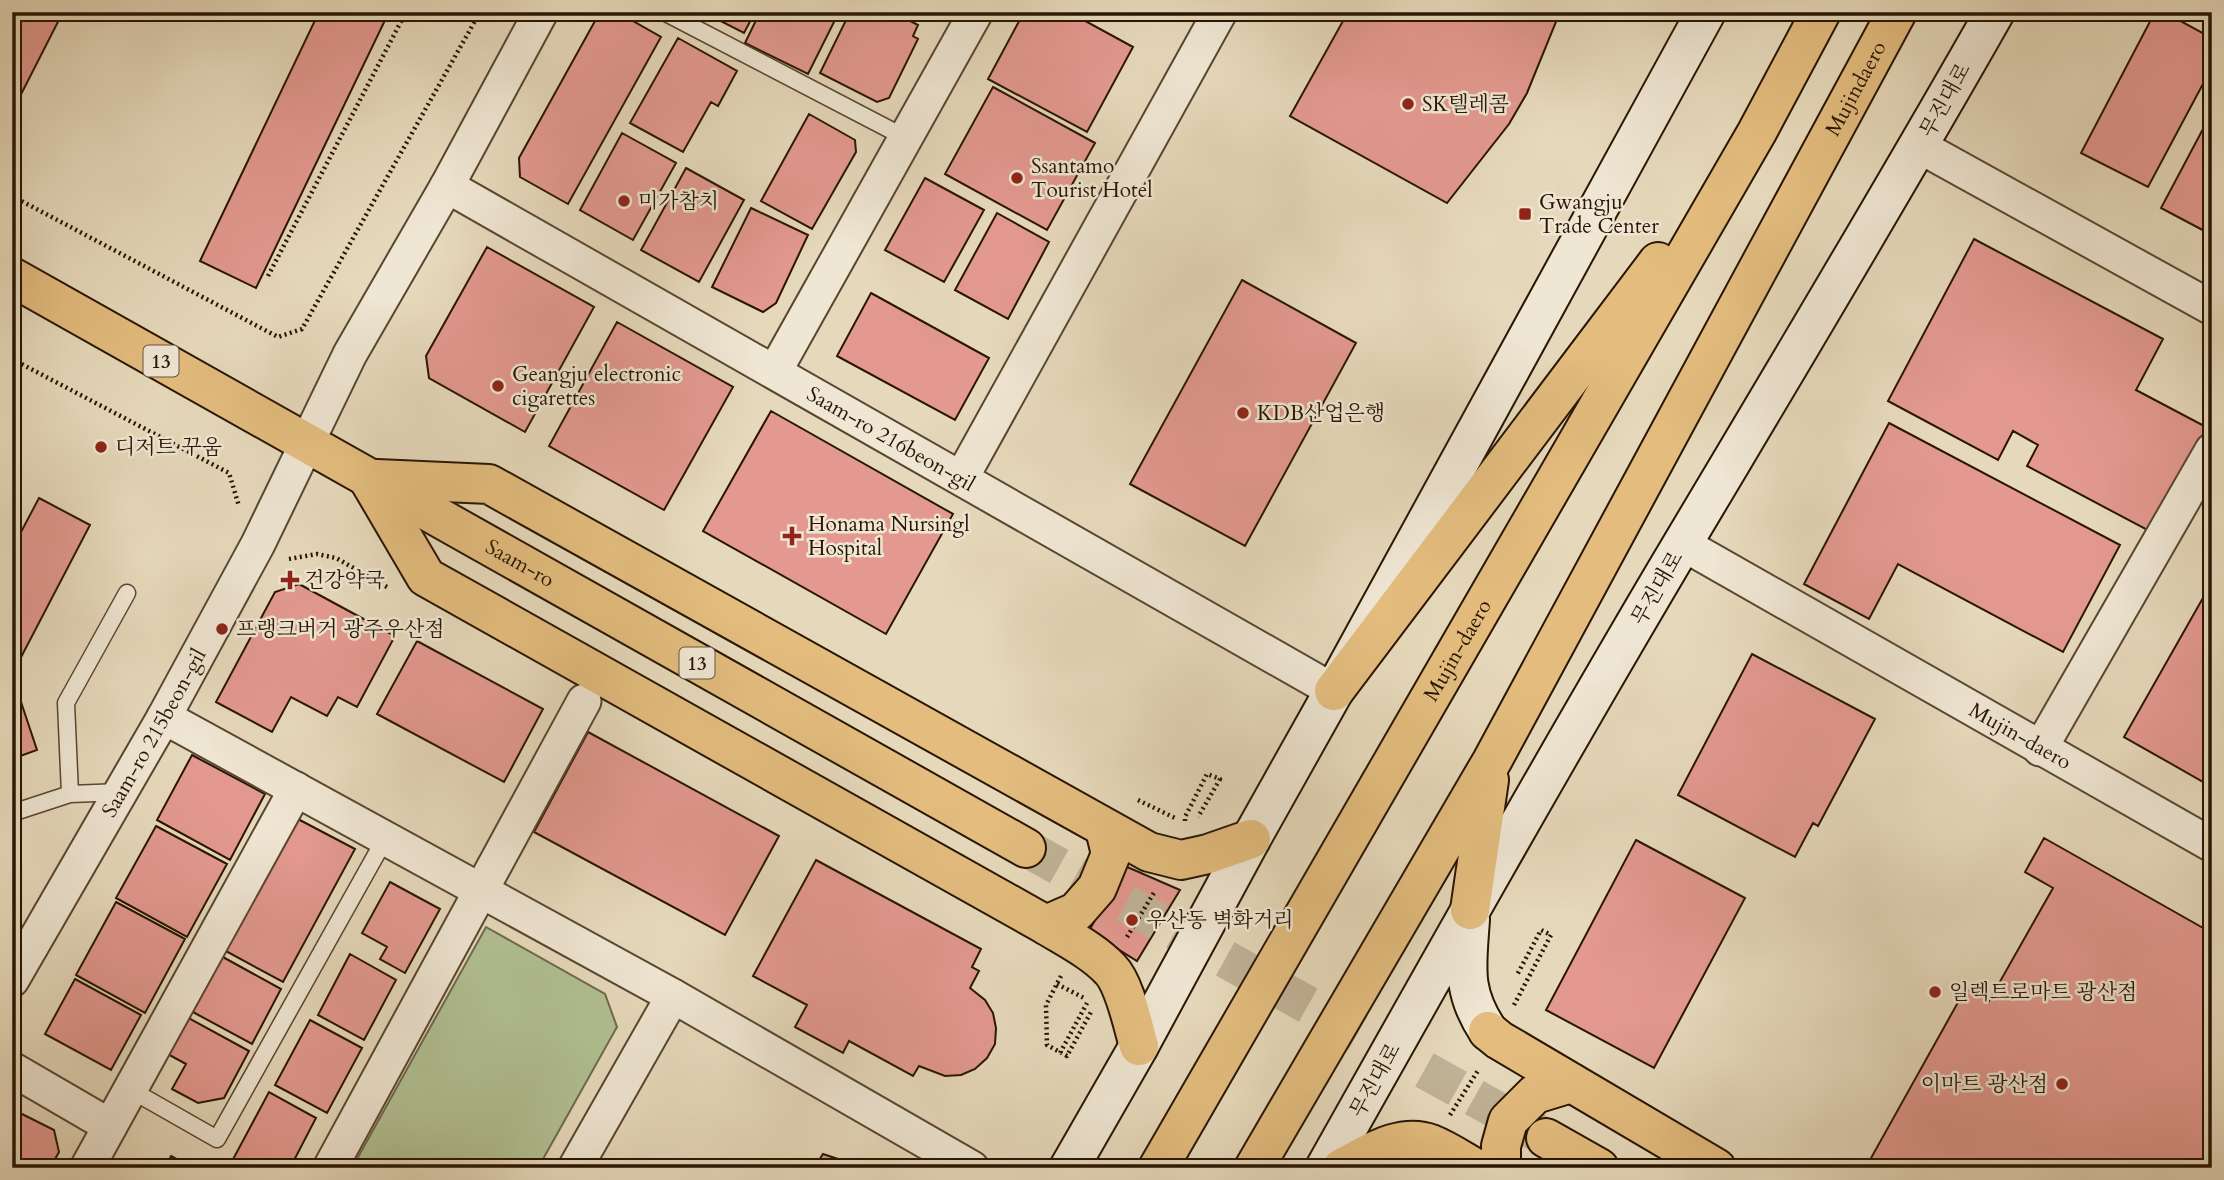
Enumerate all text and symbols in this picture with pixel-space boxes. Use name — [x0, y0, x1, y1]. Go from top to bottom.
street label: Mujindaero — [1819, 36, 1894, 141]
street label: 무진대로 — [1913, 58, 1978, 143]
place label: SK텔레콤 — [1422, 90, 1509, 119]
marker: SK텔레콤 — [1400, 96, 1416, 112]
place label: Ssantamo Tourist Hotel — [1031, 152, 1153, 205]
marker: Ssantamo Tourist Hotel — [1009, 170, 1025, 186]
place label: 미가참치 — [638, 187, 719, 216]
place label: Gwangju Trade Center — [1539, 188, 1659, 241]
marker: 미가참치 — [616, 193, 632, 209]
marker: Gwangju Trade Center — [1517, 206, 1533, 222]
road number: 13 — [144, 346, 178, 376]
place label: Geangju electronic cigarettes — [512, 360, 681, 413]
marker: Geangju electronic cigarettes — [490, 378, 506, 394]
street label: Saam-ro 216beon-gil — [801, 380, 980, 499]
place label: KDB산업은행 — [1257, 399, 1385, 428]
marker: KDB산업은행 — [1235, 405, 1251, 421]
place label: 디저트 꾸움 — [115, 433, 222, 462]
marker: 디저트 꾸움 — [93, 439, 109, 455]
place label: Honama Nursingl Hospital — [808, 510, 969, 563]
marker: Honama Nursingl Hospital — [782, 526, 802, 546]
street label: Saam-ro — [480, 532, 559, 594]
street label: 무진대로 — [1625, 546, 1690, 631]
place label: 건강약국 — [304, 566, 385, 595]
marker: 건강약국 — [282, 572, 298, 588]
street label: Mujin-daero — [1417, 594, 1499, 707]
place label: 프랭크버거 광주우산점 — [236, 615, 445, 644]
marker: 프랭크버거 광주우산점 — [214, 621, 230, 637]
street label: Saam-ro 215beon-gil — [95, 644, 213, 823]
road number: 13 — [680, 648, 714, 678]
street label: Mujin-daero — [1964, 696, 2076, 777]
place label: 우산동 벽화거리 — [1146, 906, 1294, 935]
marker: 우산동 벽화거리 — [1124, 912, 1140, 928]
place label: 일렉트로마트 광산점 — [1949, 978, 2137, 1007]
marker: 일렉트로마트 광산점 — [1927, 984, 1943, 1000]
street label: 무진대로 — [1343, 1038, 1408, 1123]
place label: 이마트 광산점 — [1921, 1070, 2048, 1099]
marker: 이마트 광산점 — [2054, 1076, 2070, 1092]

